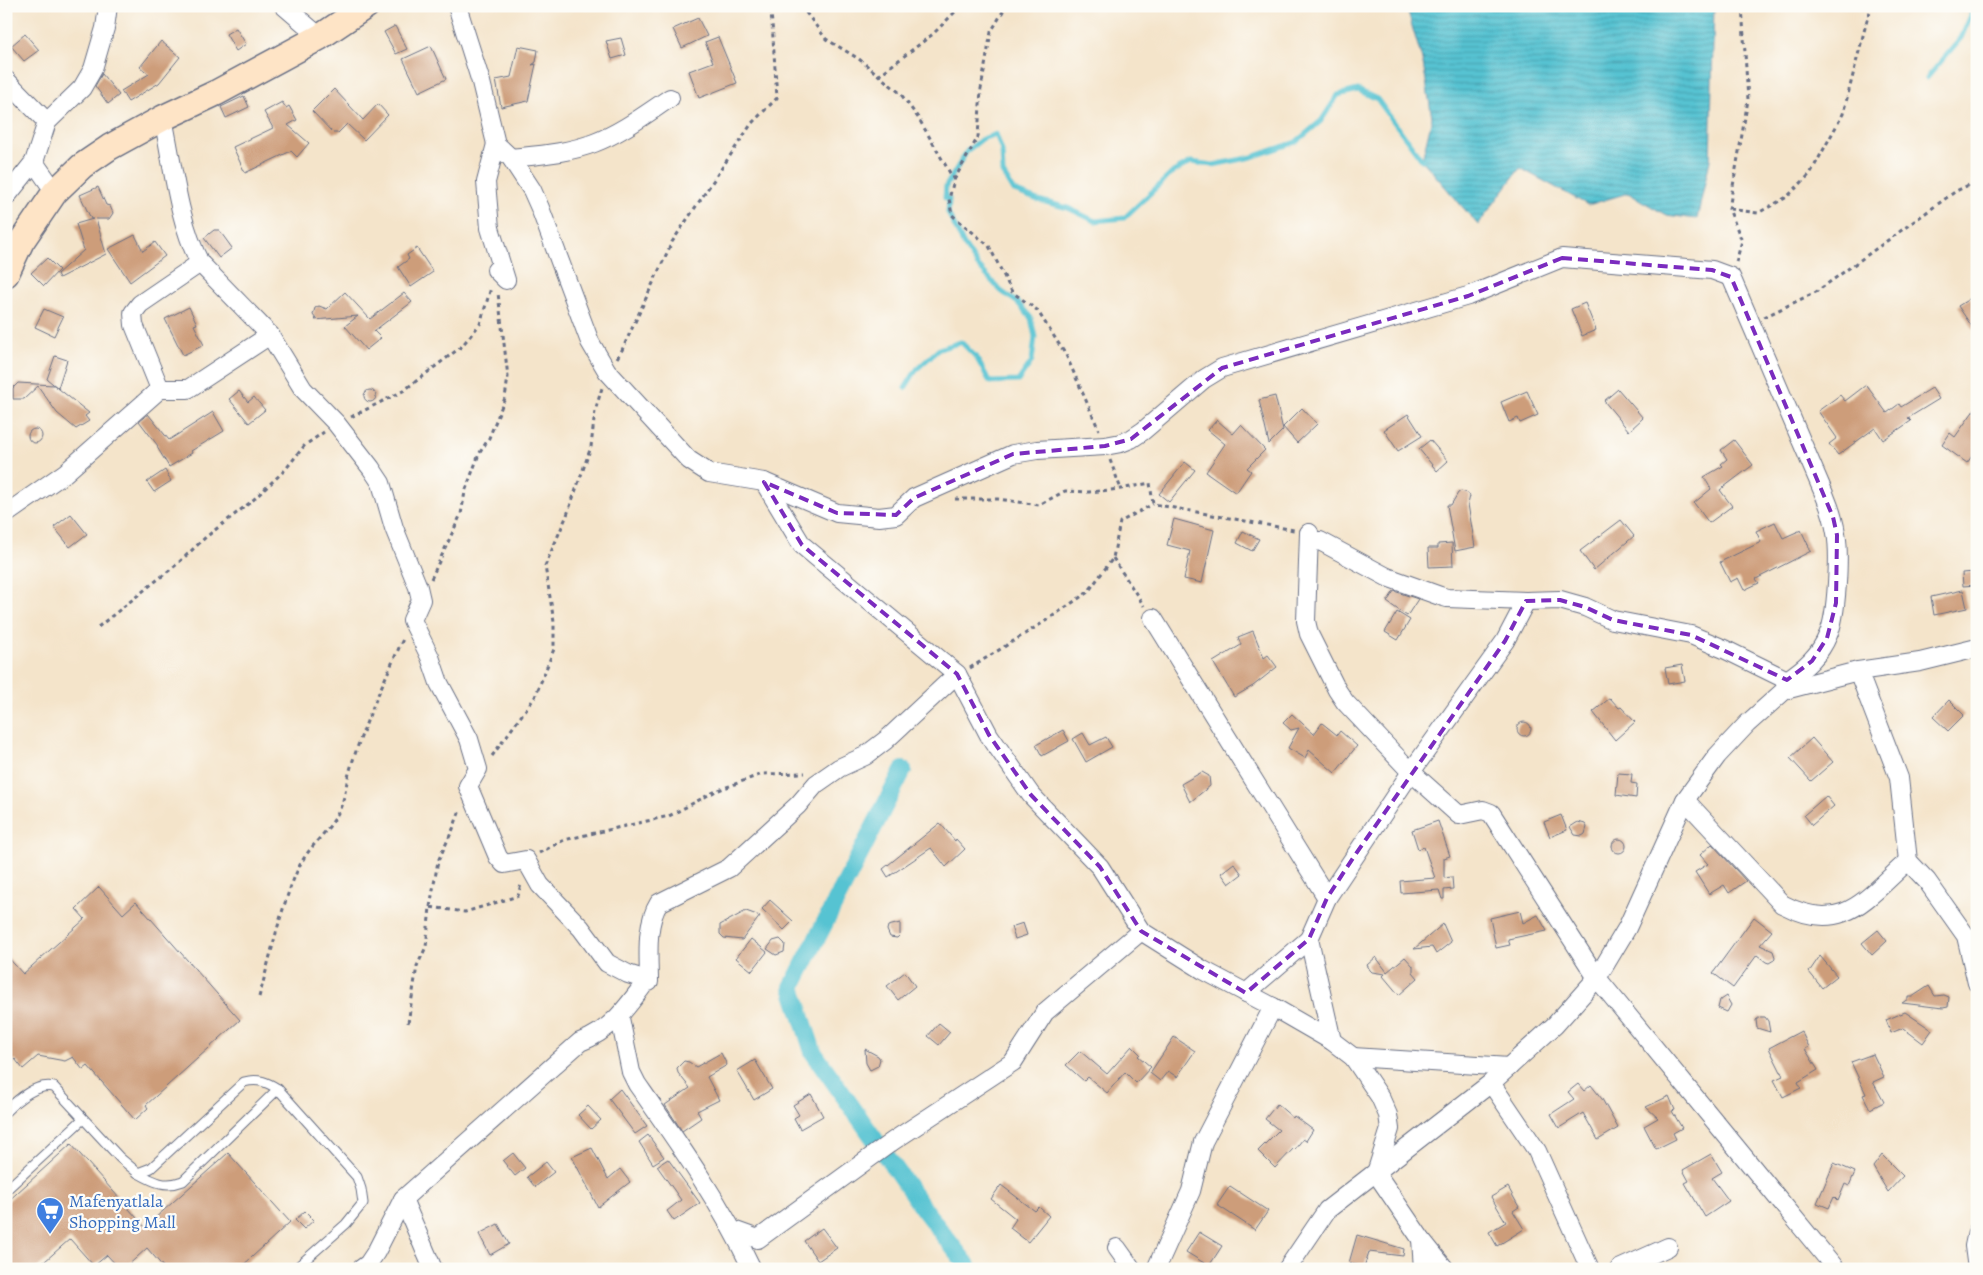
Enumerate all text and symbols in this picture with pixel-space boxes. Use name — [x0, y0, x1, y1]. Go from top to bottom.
place label: Mafenyatlala Shopping Mall — [69, 1189, 176, 1234]
supermarket icon: Mafenyatlala Shopping Mall — [35, 1196, 65, 1235]

